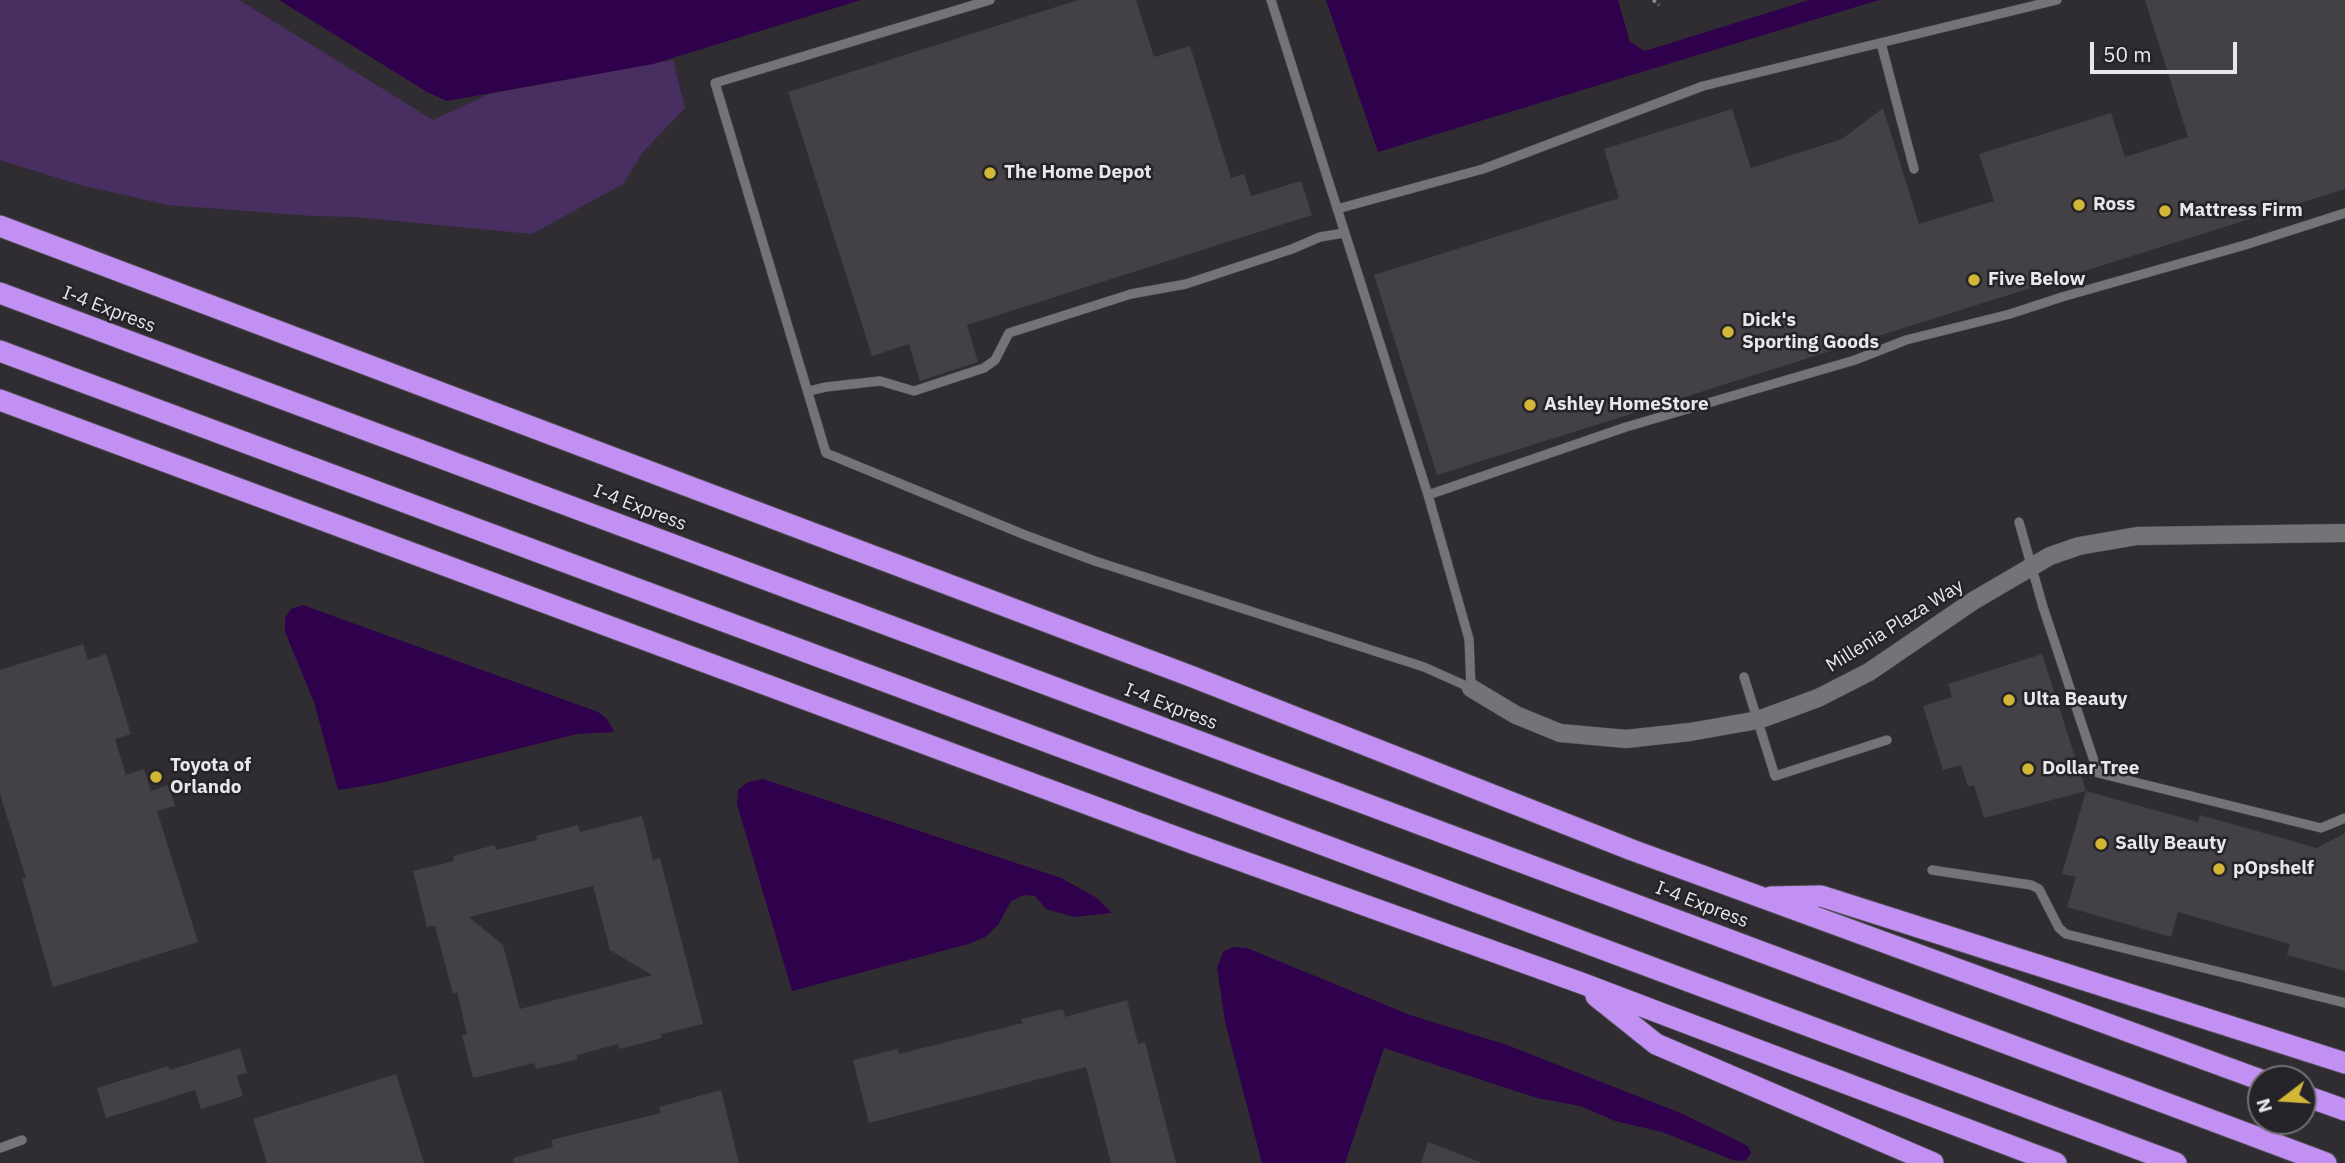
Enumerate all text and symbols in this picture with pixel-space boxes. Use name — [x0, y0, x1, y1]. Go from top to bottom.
scale bar — [2093, 28, 2240, 72]
text: 50 m — [2103, 40, 2152, 68]
place label: The Home Depot — [1004, 162, 1152, 184]
marker: The Home Depot — [982, 165, 998, 181]
place label: Ross — [2093, 194, 2135, 216]
marker: Ross — [2071, 197, 2087, 213]
place label: Mattress Firm — [2179, 200, 2303, 222]
marker: Mattress Firm — [2157, 203, 2173, 219]
place label: Five Below — [1988, 269, 2085, 291]
marker: Five Below — [1966, 272, 1982, 288]
street label: I-4 Express — [59, 282, 159, 338]
place label: Dick's Sporting Goods — [1742, 310, 1879, 354]
marker: Dick's Sporting Goods — [1720, 324, 1736, 340]
place label: Ashley HomeStore — [1544, 394, 1709, 416]
marker: Ashley HomeStore — [1522, 397, 1538, 413]
street label: I-4 Express — [590, 480, 690, 536]
street label: Millenia Plaza Way — [1822, 575, 1968, 677]
street label: I-4 Express — [1121, 679, 1221, 735]
place label: Ulta Beauty — [2023, 689, 2127, 711]
marker: Ulta Beauty — [2001, 692, 2017, 708]
place label: Toyota of Orlando — [170, 755, 251, 799]
place label: Dollar Tree — [2042, 758, 2139, 780]
marker: Dollar Tree — [2020, 761, 2036, 777]
marker: Toyota of Orlando — [148, 769, 164, 785]
place label: Sally Beauty — [2115, 833, 2226, 855]
marker: Sally Beauty — [2093, 836, 2109, 852]
place label: pOpshelf — [2233, 858, 2314, 880]
marker: pOpshelf — [2211, 861, 2227, 877]
street label: I-4 Express — [1652, 877, 1752, 933]
north arrow — [2247, 1065, 2317, 1135]
text: N — [2250, 1095, 2277, 1116]

